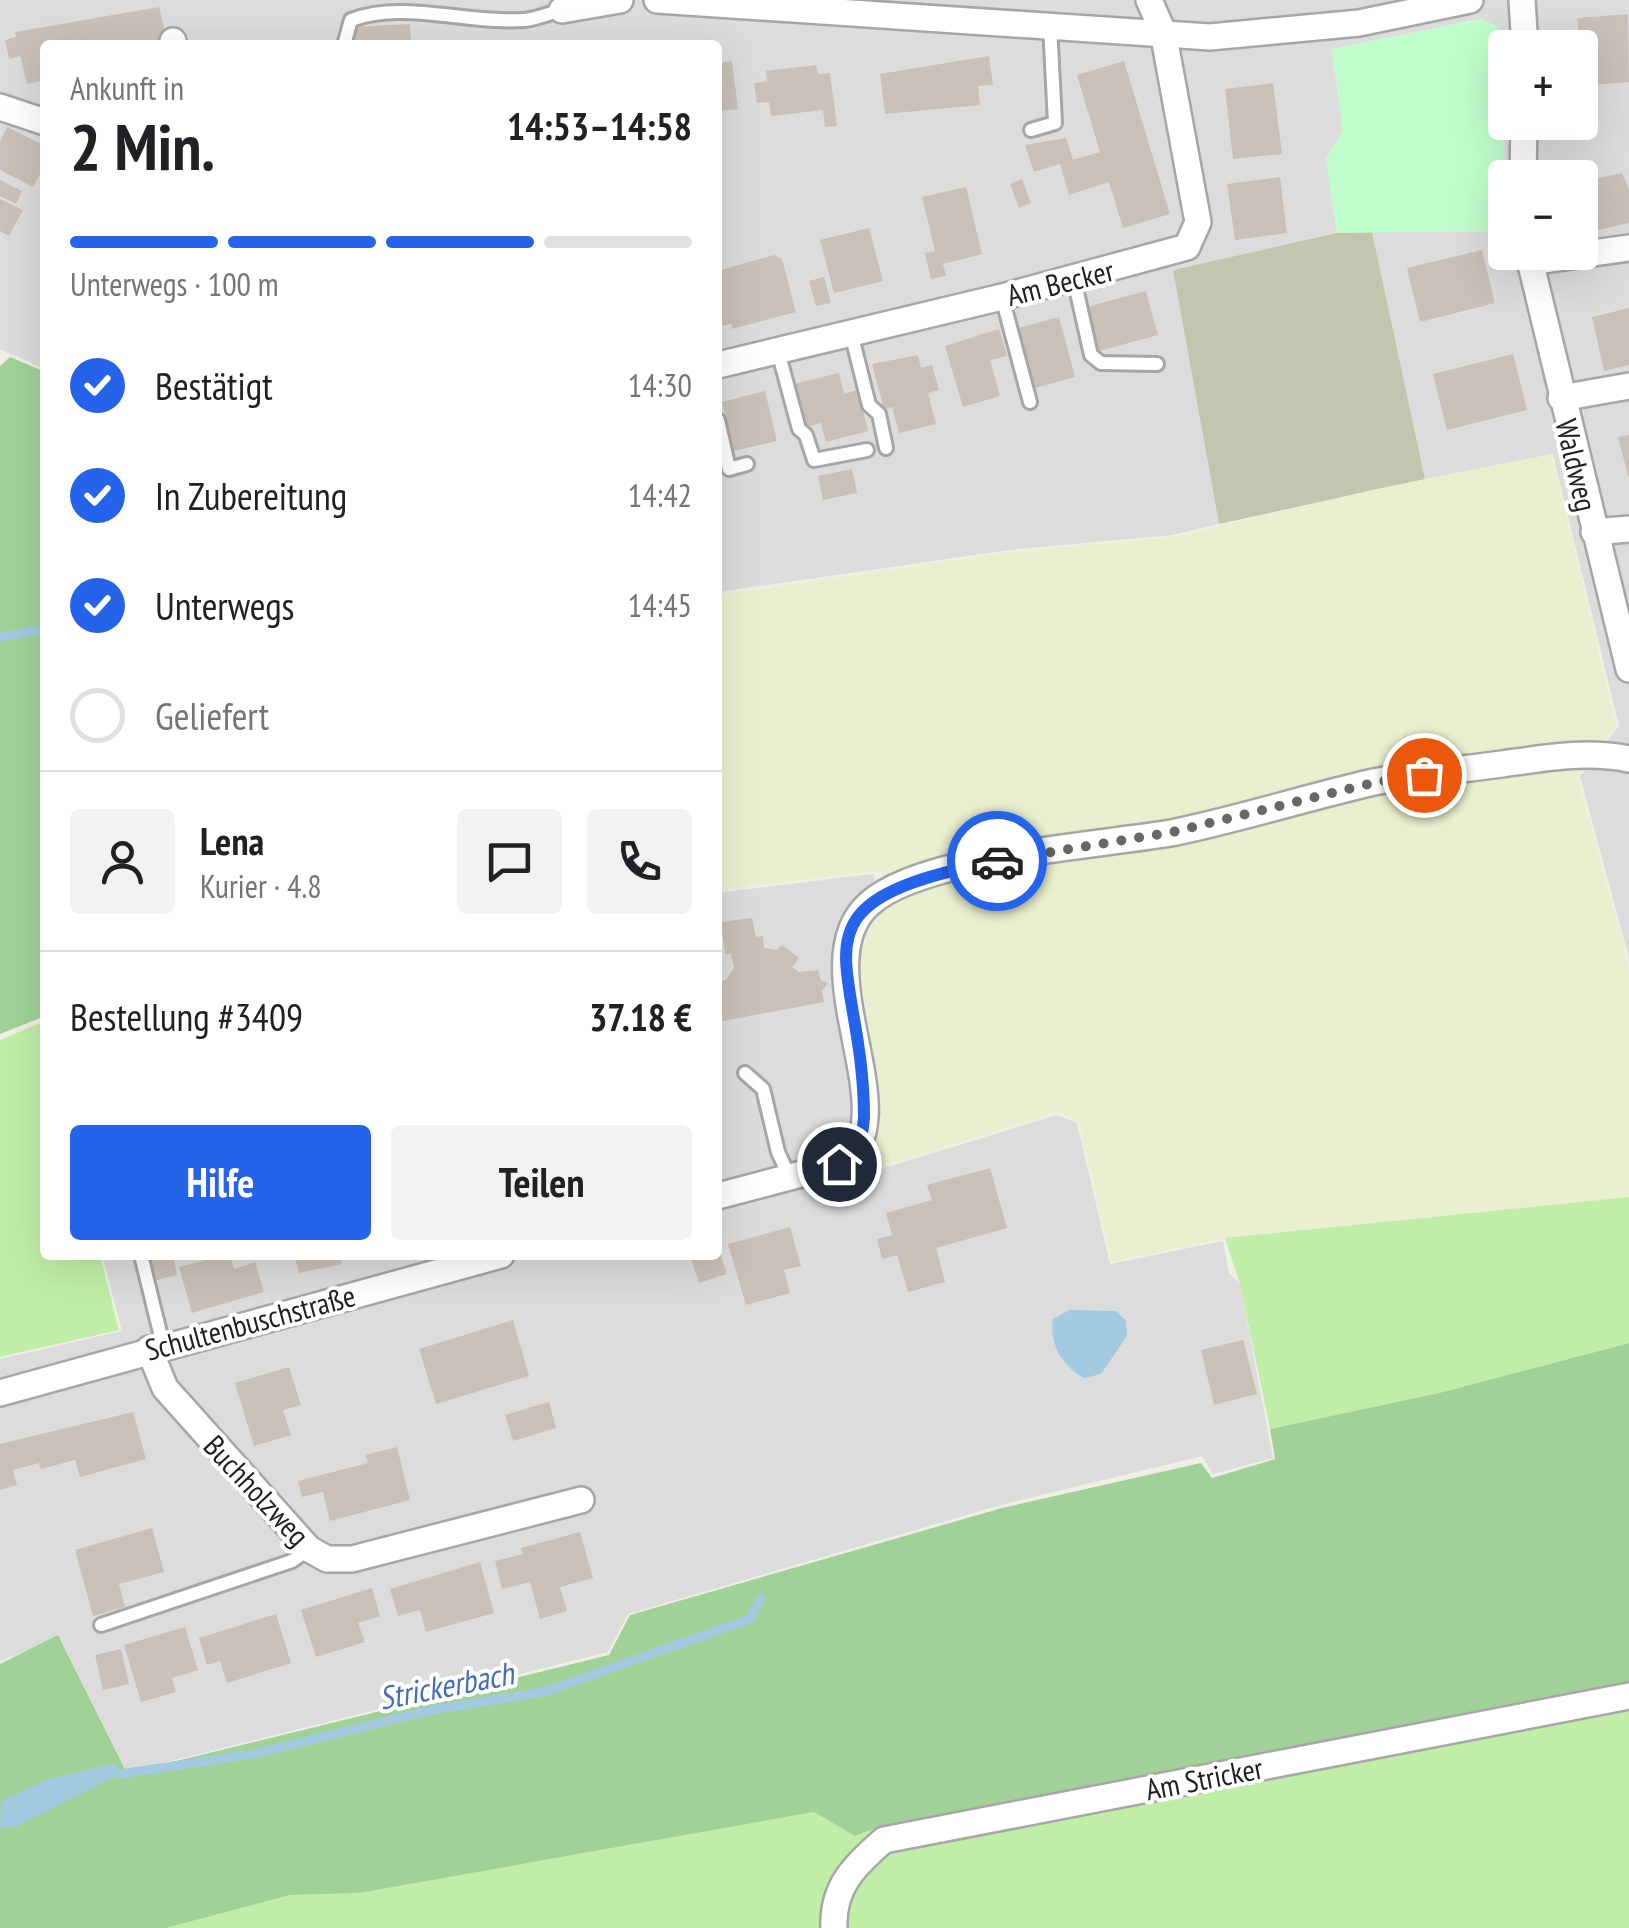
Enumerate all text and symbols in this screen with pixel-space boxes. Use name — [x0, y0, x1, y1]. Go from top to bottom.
map controls — [1488, 30, 1598, 270]
button: + — [1488, 30, 1598, 140]
text: Ankunft in — [70, 67, 184, 109]
text: 14:53–14:58 — [507, 101, 692, 150]
text: 2 Min. — [70, 104, 215, 188]
button: − — [1488, 160, 1598, 270]
street label: Am Becker — [1002, 250, 1118, 314]
text: Unterwegs · 100 m — [70, 263, 279, 305]
icon: check — [70, 358, 125, 413]
text: Bestätigt — [155, 361, 273, 410]
text: 14:30 — [628, 364, 692, 406]
street label: Waldweg — [1547, 415, 1607, 515]
icon: check — [70, 468, 125, 523]
text: In Zubereitung — [155, 471, 347, 520]
text: 14:42 — [628, 474, 692, 516]
icon: check — [70, 578, 125, 633]
text: Unterwegs — [155, 581, 294, 630]
text: 14:45 — [628, 584, 692, 626]
text: Geliefert — [155, 691, 269, 740]
pin — [1382, 733, 1467, 818]
icon: bag — [1397, 748, 1452, 803]
button: person — [70, 809, 175, 914]
button: chat — [457, 809, 562, 914]
button: phone — [587, 809, 692, 914]
courier — [947, 811, 1047, 911]
text: Lena — [200, 816, 264, 865]
icon: car — [970, 834, 1025, 889]
text: Kurier · 4.8 — [200, 865, 322, 907]
text: Bestellung #3409 — [70, 992, 303, 1041]
text: 37.18 € — [589, 992, 692, 1041]
pin — [797, 1122, 882, 1207]
button: Hilfe — [70, 1125, 371, 1240]
button: Teilen — [391, 1125, 692, 1240]
icon: home — [812, 1137, 867, 1192]
street label: Schultenbuschstraße — [141, 1275, 359, 1369]
street label: Buchholzweg — [196, 1426, 318, 1554]
water label: Strickerbach — [375, 1651, 519, 1719]
street label: Am Stricker — [1142, 1747, 1267, 1808]

